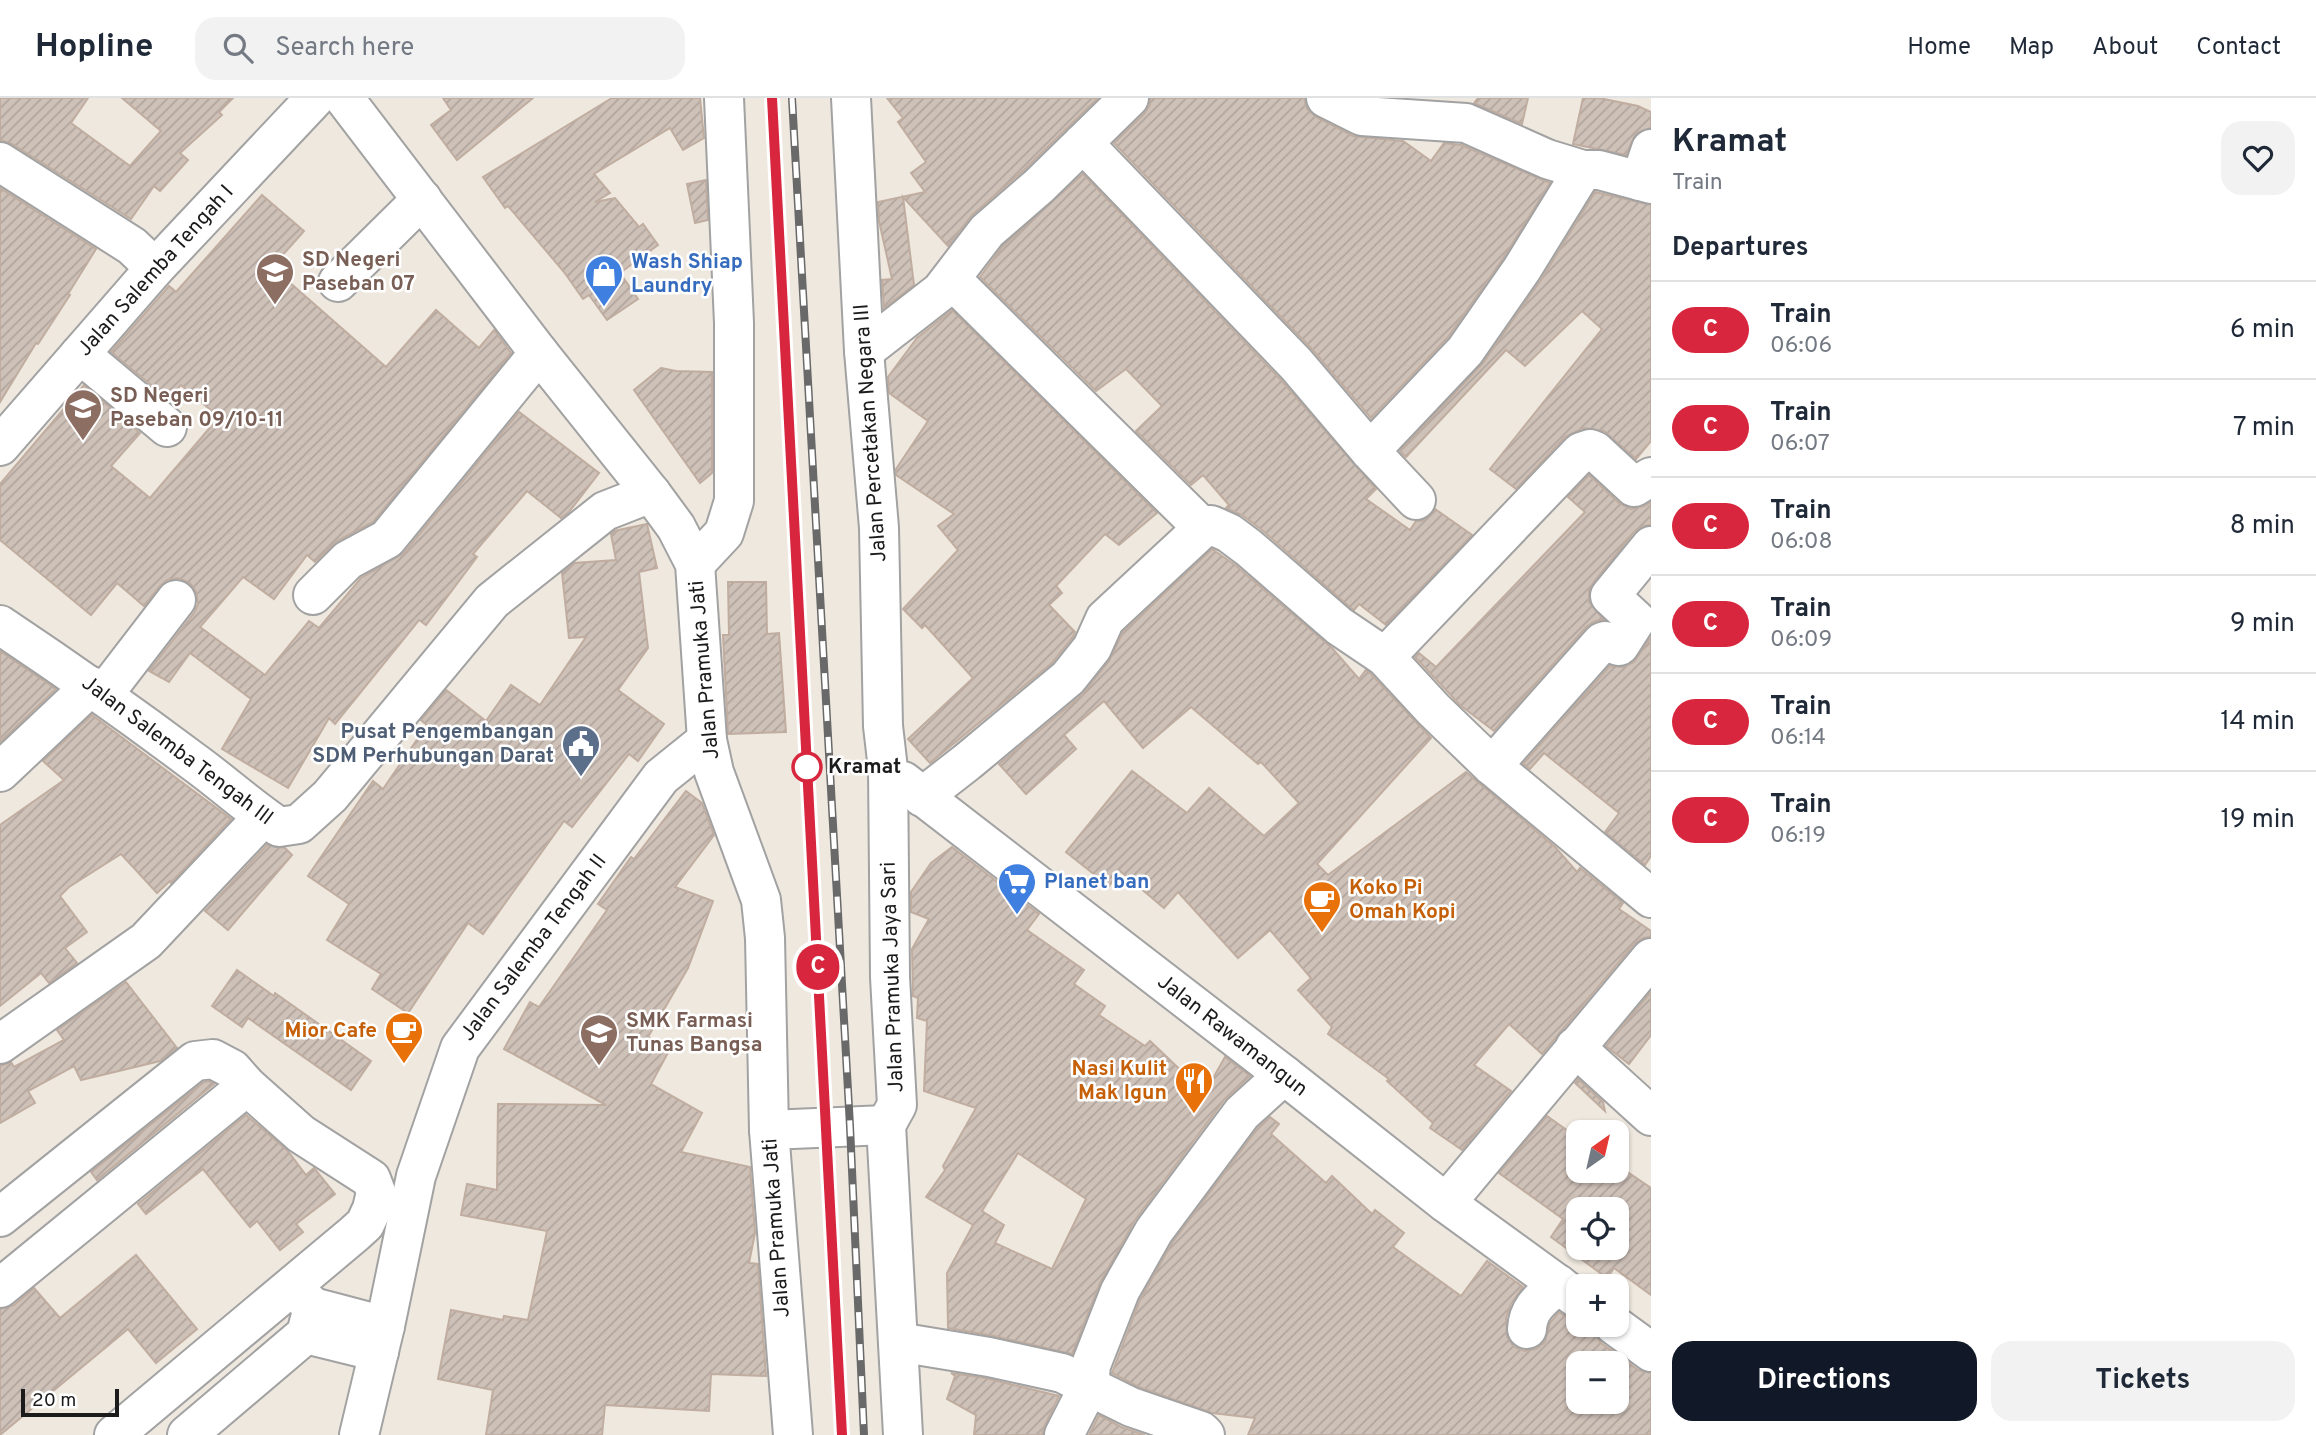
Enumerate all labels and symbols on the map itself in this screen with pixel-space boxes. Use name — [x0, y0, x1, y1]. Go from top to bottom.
street label: Jalan Salemba Tengah I — [72, 180, 240, 362]
place label: SD Negeri Paseban 07 — [302, 247, 415, 298]
place label: Wash Shiap Laundry — [631, 249, 743, 300]
school or university icon: SD Negeri Paseban 07 — [254, 251, 296, 306]
shop icon: Wash Shiap Laundry — [583, 253, 625, 308]
street label: Jalan Percetakan Negara III — [848, 303, 894, 563]
place label: SD Negeri Paseban 09/10-11 — [110, 383, 284, 434]
school or university icon: SD Negeri Paseban 09/10-11 — [62, 387, 104, 442]
street label: Jalan Pramuka Jati — [684, 579, 726, 761]
street label: Jalan Salemba Tengah III — [76, 670, 278, 832]
place label: Pusat Pengembangan SDM Perhubungan Darat — [312, 719, 554, 770]
public building icon: Pusat Pengembangan SDM Perhubungan Darat — [560, 723, 602, 778]
marker: Kramat — [792, 752, 822, 782]
place label: Kramat — [828, 754, 901, 781]
street label: Jalan Salemba Tengah II — [455, 849, 613, 1047]
street label: Jalan Pramuka Jaya Sari — [875, 861, 911, 1093]
supermarket icon: Planet ban — [996, 861, 1038, 916]
place label: Planet ban — [1044, 869, 1149, 896]
place label: Koko Pi Omah Kopi — [1349, 875, 1456, 926]
cafe icon: Koko Pi Omah Kopi — [1301, 879, 1343, 934]
line badge: C — [795, 944, 841, 990]
street label: Jalan Rawamangun — [1151, 969, 1313, 1103]
place label: SMK Farmasi Tunas Bangsa — [626, 1008, 762, 1059]
cafe icon: Mior Cafe — [383, 1010, 425, 1065]
school or university icon: SMK Farmasi Tunas Bangsa — [578, 1012, 620, 1067]
place label: Mior Cafe — [284, 1018, 377, 1045]
place label: Nasi Kulit Mak Igun — [1072, 1056, 1167, 1107]
restaurant icon: Nasi Kulit Mak Igun — [1173, 1060, 1215, 1115]
north arrow — [1566, 1120, 1629, 1183]
street label: Jalan Pramuka Jati — [757, 1137, 797, 1319]
scale bar — [21, 1386, 119, 1418]

